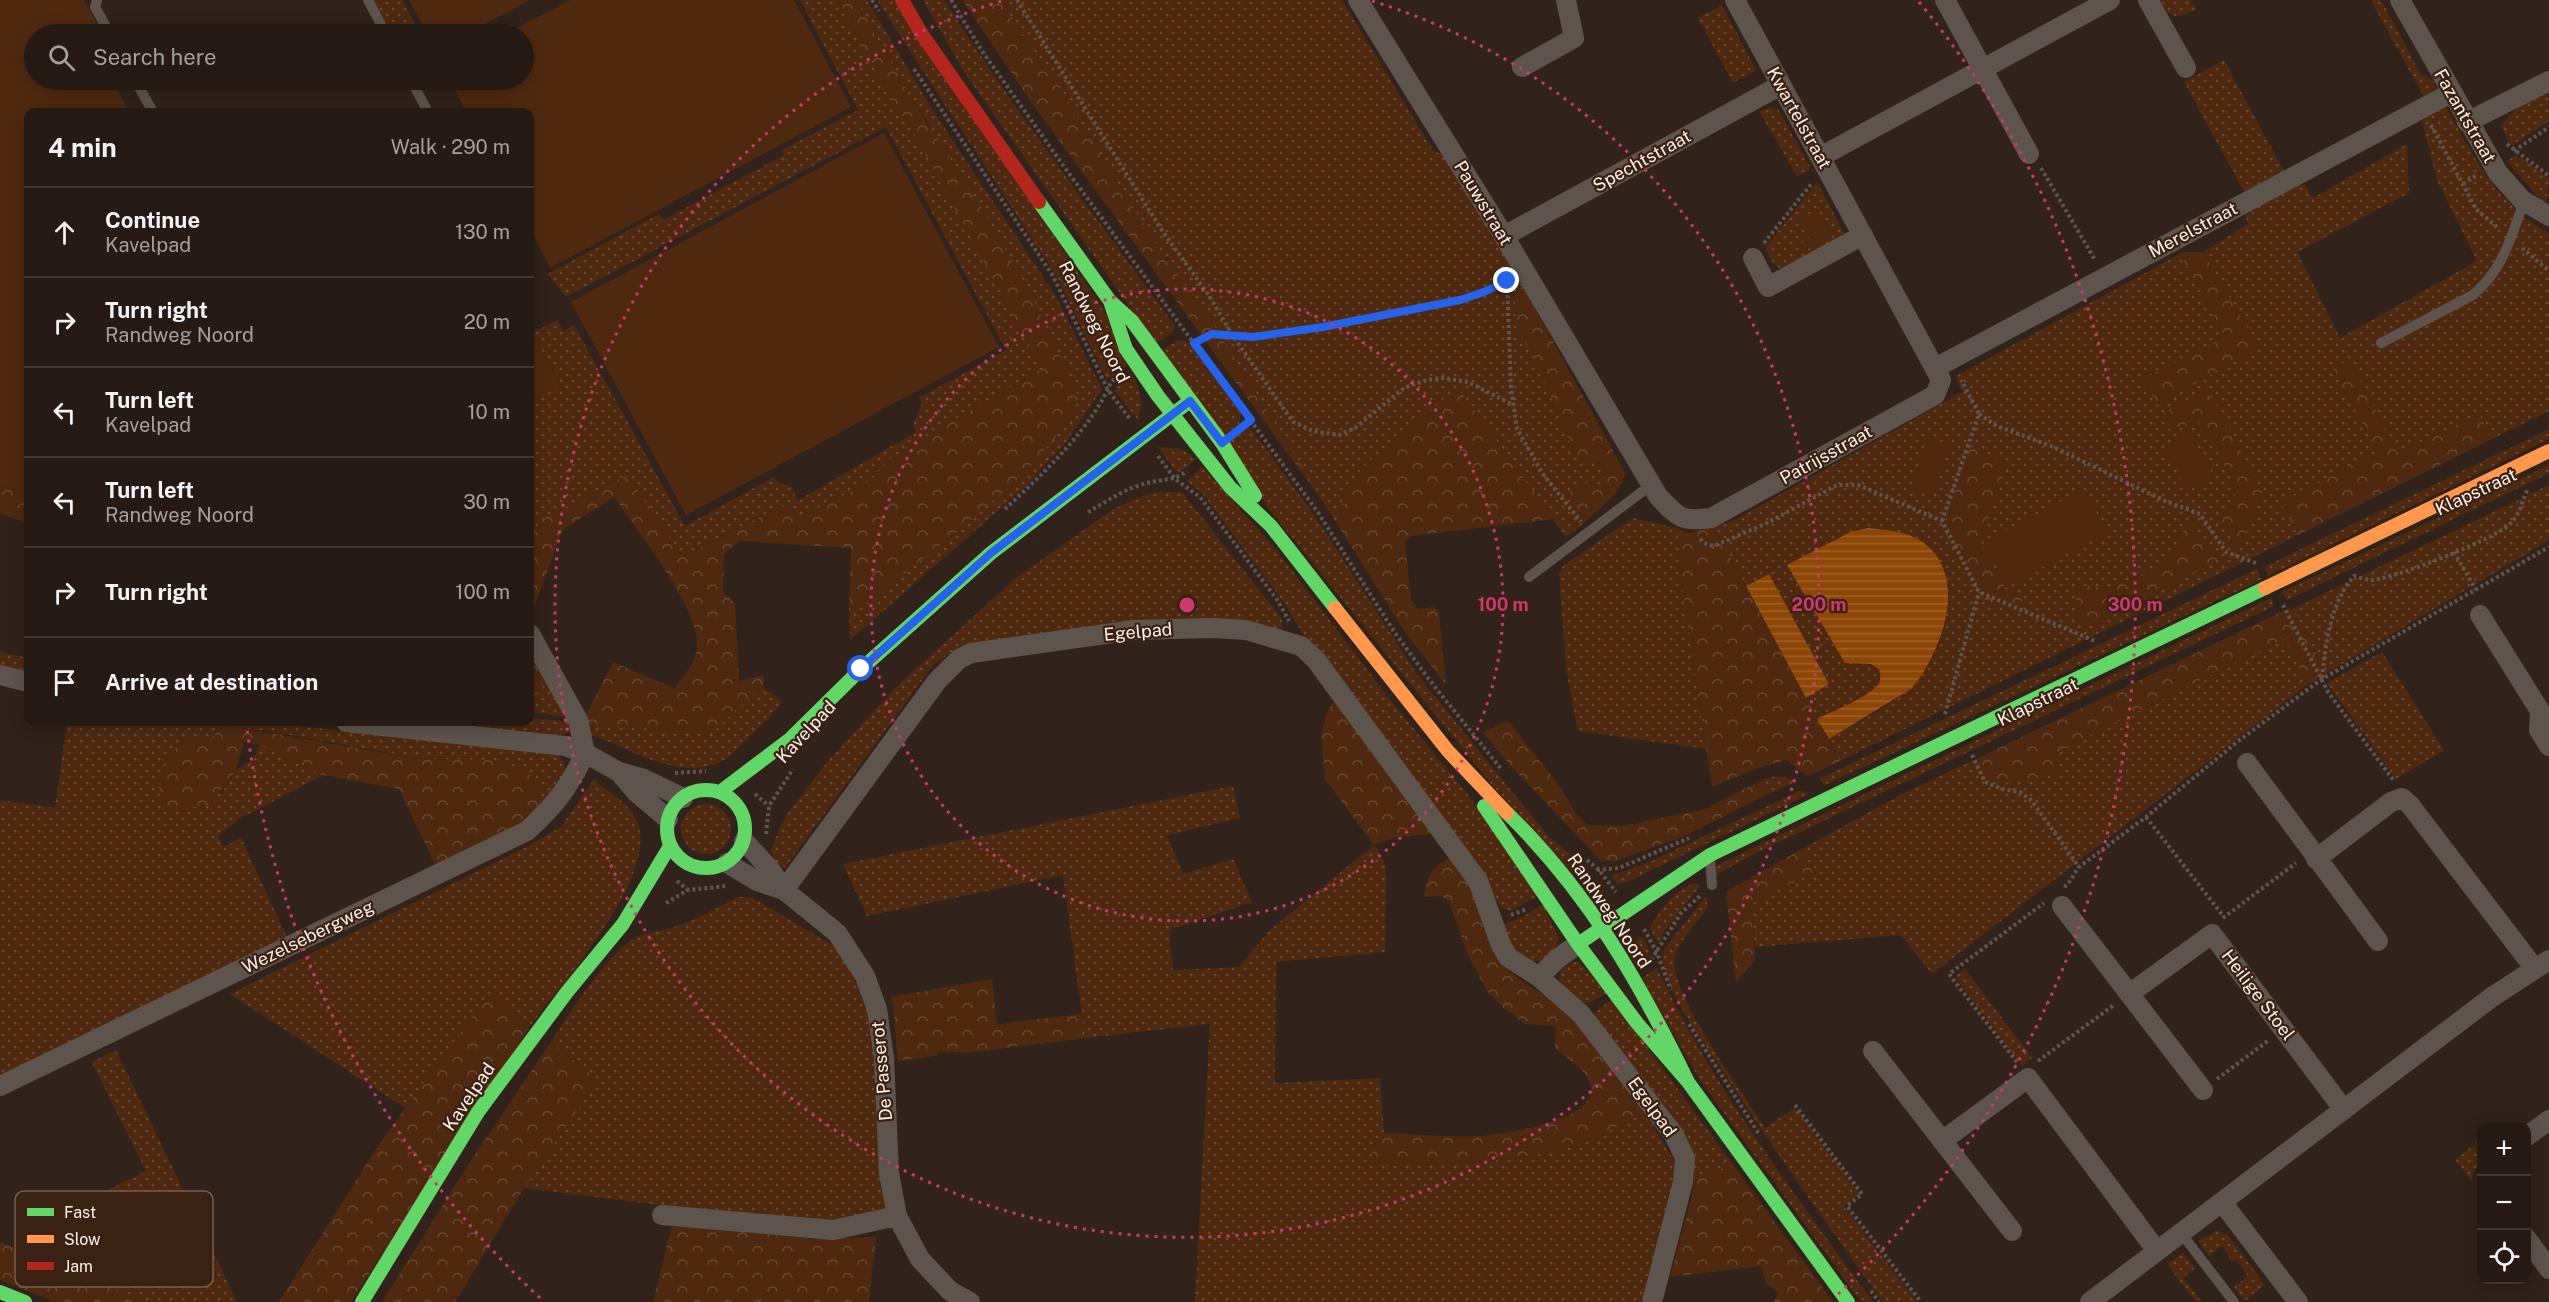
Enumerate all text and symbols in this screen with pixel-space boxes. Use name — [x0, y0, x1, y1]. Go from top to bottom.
search box — [24, 24, 534, 90]
icon: search — [45, 41, 78, 74]
text: Search here — [93, 44, 217, 70]
street label: Kwartelstraat — [1763, 63, 1836, 172]
street label: Fazantstraat — [2430, 65, 2501, 167]
street label: Spechtstraat — [1589, 125, 1694, 196]
text: 4 min — [48, 132, 117, 163]
text: Walk · 290 m — [391, 135, 510, 159]
street label: Pauwstraat — [1450, 157, 1517, 249]
street label: Merelstraat — [2145, 197, 2241, 262]
text: Continue — [105, 207, 200, 233]
icon: ahead — [48, 216, 81, 249]
text: 130 m — [455, 220, 510, 244]
text: Kavelpad — [105, 233, 191, 257]
street label: Randweg Noord — [1055, 257, 1134, 386]
route end — [1493, 267, 1519, 293]
text: Turn right — [105, 297, 208, 323]
icon: right — [48, 306, 81, 339]
text: 20 m — [464, 310, 510, 334]
text: Randweg Noord — [105, 323, 254, 347]
text: Turn left — [105, 387, 194, 413]
icon: left — [48, 396, 81, 429]
text: 10 m — [467, 400, 510, 424]
text: Kavelpad — [105, 413, 191, 437]
street label: Patrijsstraat — [1776, 421, 1876, 489]
street label: Klapstraat — [2432, 464, 2520, 520]
text: Turn left — [105, 477, 194, 503]
icon: left — [48, 486, 81, 519]
text: 30 m — [463, 490, 510, 514]
text: Randweg Noord — [105, 503, 254, 527]
icon: right — [48, 576, 81, 609]
text: Turn right — [105, 579, 208, 605]
text: 100 m — [455, 580, 510, 604]
text: 100 m — [1477, 594, 1529, 615]
text: 200 m — [1792, 594, 1846, 615]
text: 300 m — [2107, 594, 2163, 615]
centre of rings — [1177, 595, 1197, 615]
street label: Egelpad — [1103, 618, 1173, 645]
route start — [847, 655, 873, 681]
icon: arrive — [48, 666, 81, 699]
text: Arrive at destination — [105, 669, 318, 695]
street label: Klapstraat — [1994, 673, 2082, 730]
street label: Kavelpad — [772, 696, 840, 767]
street label: Randweg Noord — [1563, 849, 1656, 972]
street label: Wezelsebergweg — [239, 896, 377, 977]
street label: Heilige Stoel — [2218, 945, 2299, 1044]
street label: De Passerot — [867, 1020, 896, 1122]
street label: Kavelpad — [438, 1059, 499, 1135]
street label: Egelpad — [1624, 1073, 1681, 1141]
map controls — [2477, 1122, 2531, 1284]
button: + — [2477, 1122, 2531, 1176]
button: − — [2477, 1176, 2531, 1230]
legend — [15, 1191, 213, 1287]
text: Fast — [64, 1203, 96, 1222]
text: Slow — [64, 1230, 101, 1249]
button: locate — [2477, 1230, 2531, 1284]
text: Jam — [64, 1257, 93, 1276]

